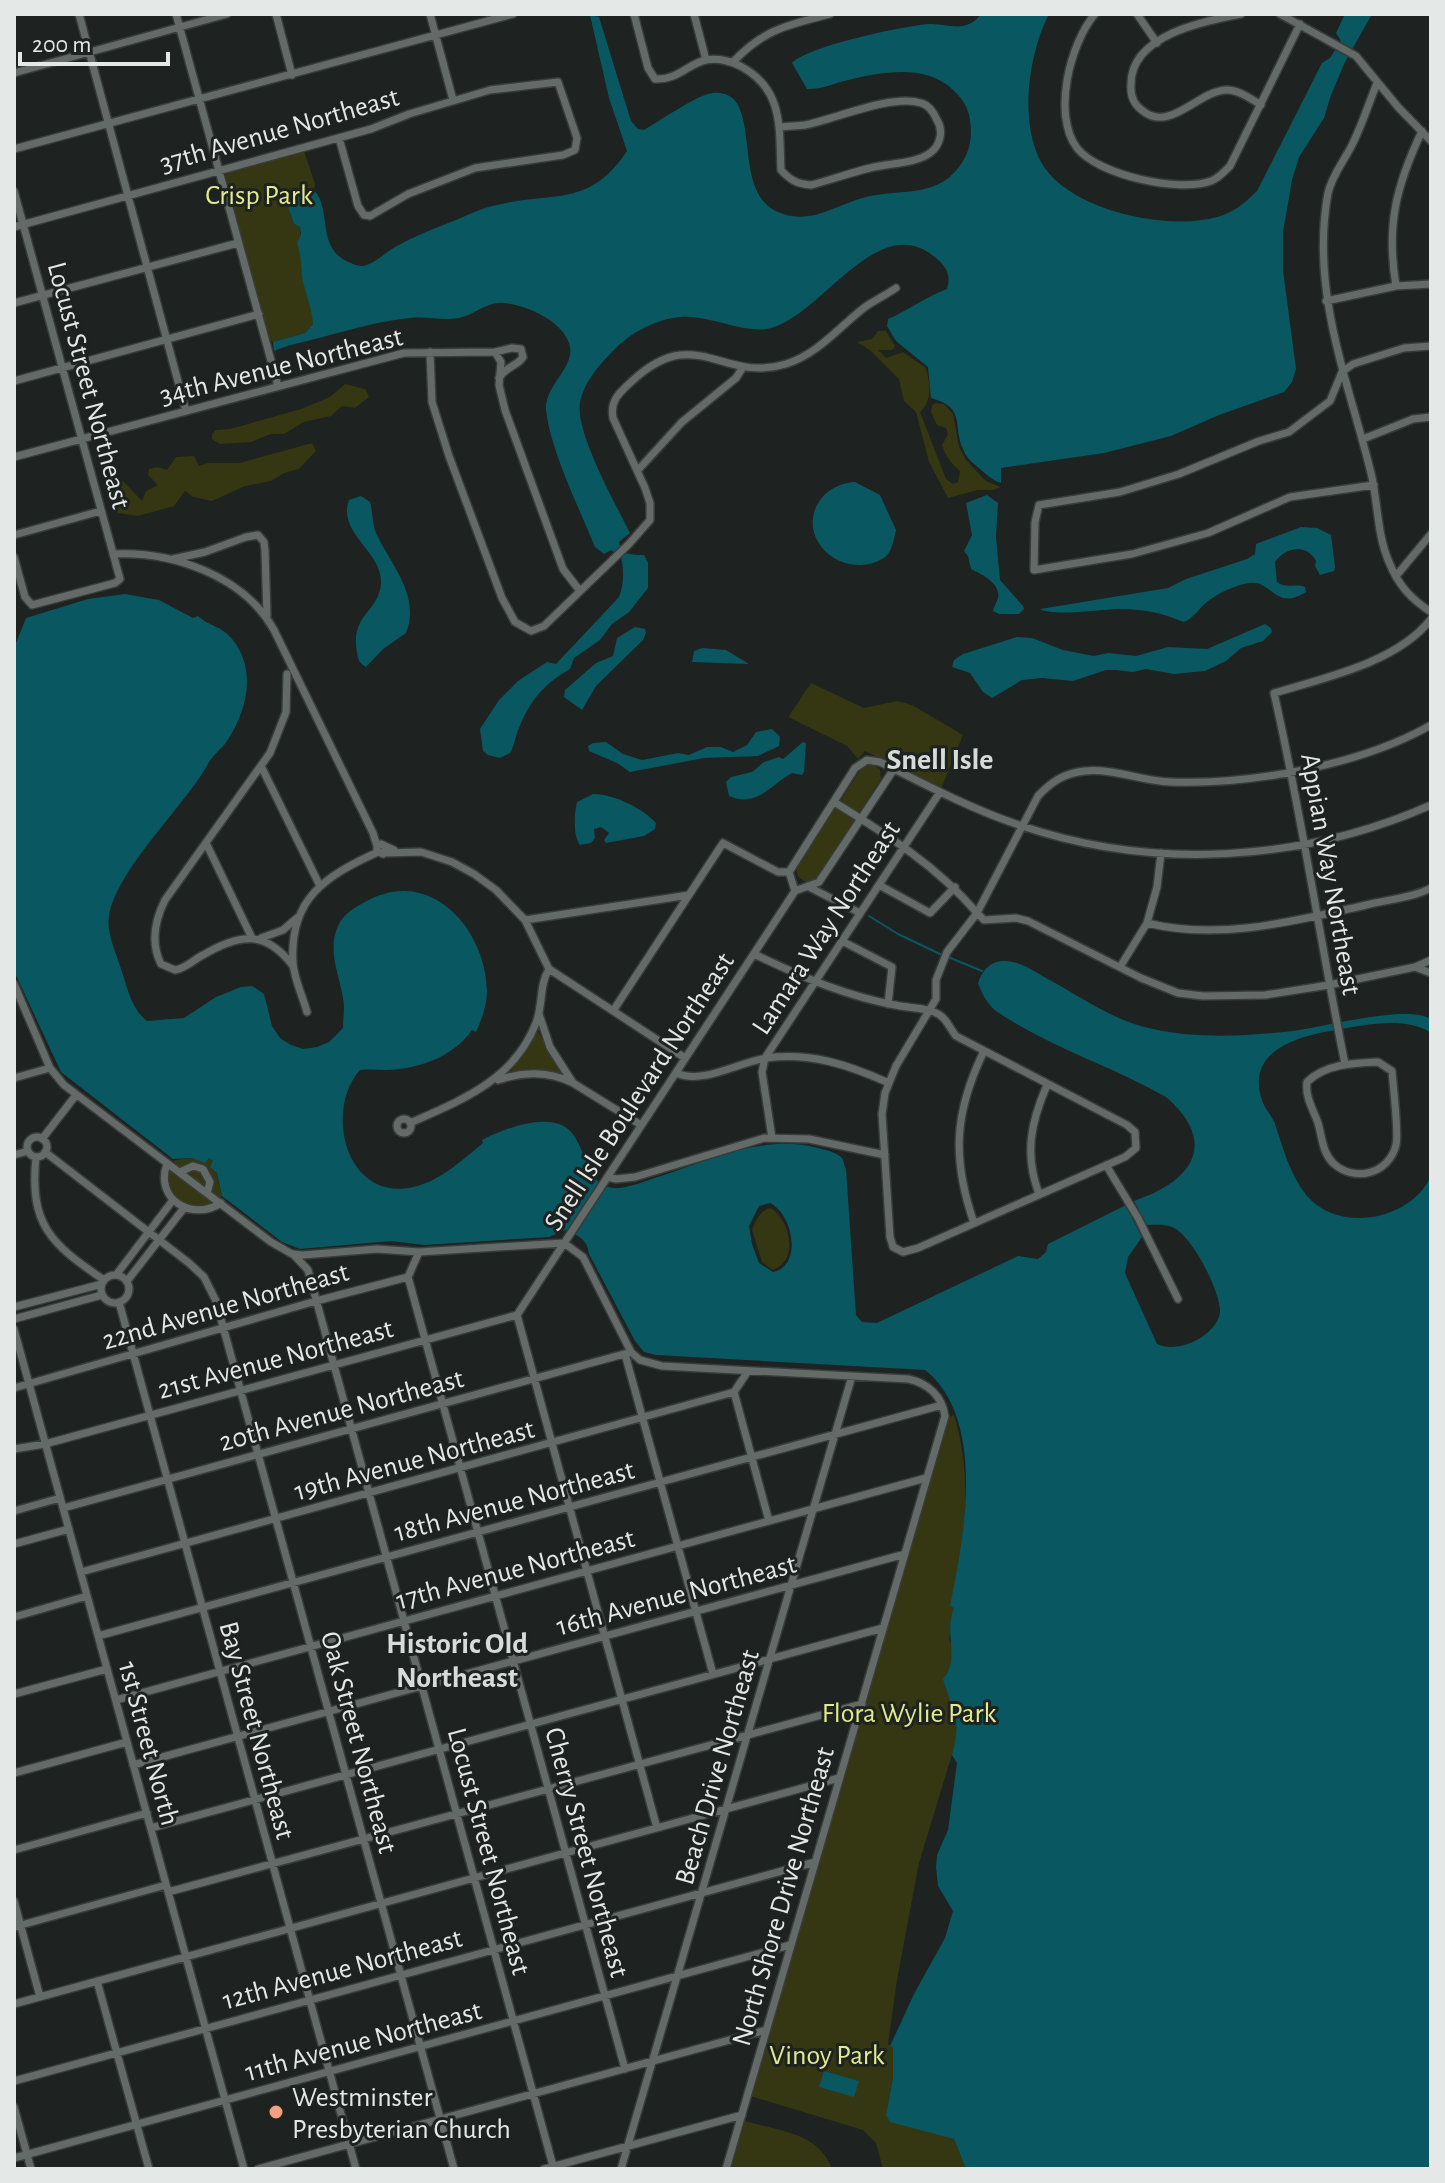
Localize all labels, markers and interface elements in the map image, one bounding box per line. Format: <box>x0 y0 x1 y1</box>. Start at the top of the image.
scale bar <box>20 16 168 66</box>
text: 200 m <box>32 33 91 57</box>
street label: 37th Avenue Northeast <box>157 83 402 178</box>
park label: Crisp Park <box>205 182 313 210</box>
street label: Locust Street Northeast <box>42 259 135 512</box>
street label: 34th Avenue Northeast <box>157 323 406 411</box>
district label: Snell Isle <box>887 745 993 775</box>
street label: Appian Way Northeast <box>1295 751 1365 997</box>
street label: Lamara Way Northeast <box>747 816 906 1040</box>
street label: Snell Isle Boulevard Northeast <box>539 948 740 1236</box>
street label: 22nd Avenue Northeast <box>99 1258 352 1356</box>
street label: 21st Avenue Northeast <box>155 1315 396 1405</box>
street label: 20th Avenue Northeast <box>216 1365 467 1457</box>
street label: 19th Avenue Northeast <box>292 1415 537 1506</box>
street label: 18th Avenue Northeast <box>392 1456 637 1547</box>
street label: 17th Avenue Northeast <box>393 1525 638 1615</box>
street label: 16th Avenue Northeast <box>554 1550 799 1641</box>
street label: Bay Street Northeast <box>214 1619 299 1843</box>
street label: Oak Street Northeast <box>315 1629 401 1856</box>
district label: Historic Old Northeast <box>386 1629 528 1693</box>
street label: Beach Drive Northeast <box>671 1647 765 1888</box>
street label: 1st Street North <box>113 1658 183 1829</box>
park label: Flora Wylie Park <box>822 1700 997 1728</box>
street label: Locust Street Northeast <box>442 1725 535 1978</box>
street label: Cherry Street Northeast <box>539 1725 633 1980</box>
street label: North Shore Drive Northeast <box>728 1744 840 2049</box>
street label: 12th Avenue Northeast <box>220 1925 465 2015</box>
street label: 11th Avenue Northeast <box>242 1997 485 2087</box>
park label: Vinoy Park <box>769 2042 885 2070</box>
place label: Westminster Presbyterian Church <box>292 2084 511 2144</box>
marker: Westminster Presbyterian Church <box>267 2103 285 2121</box>

